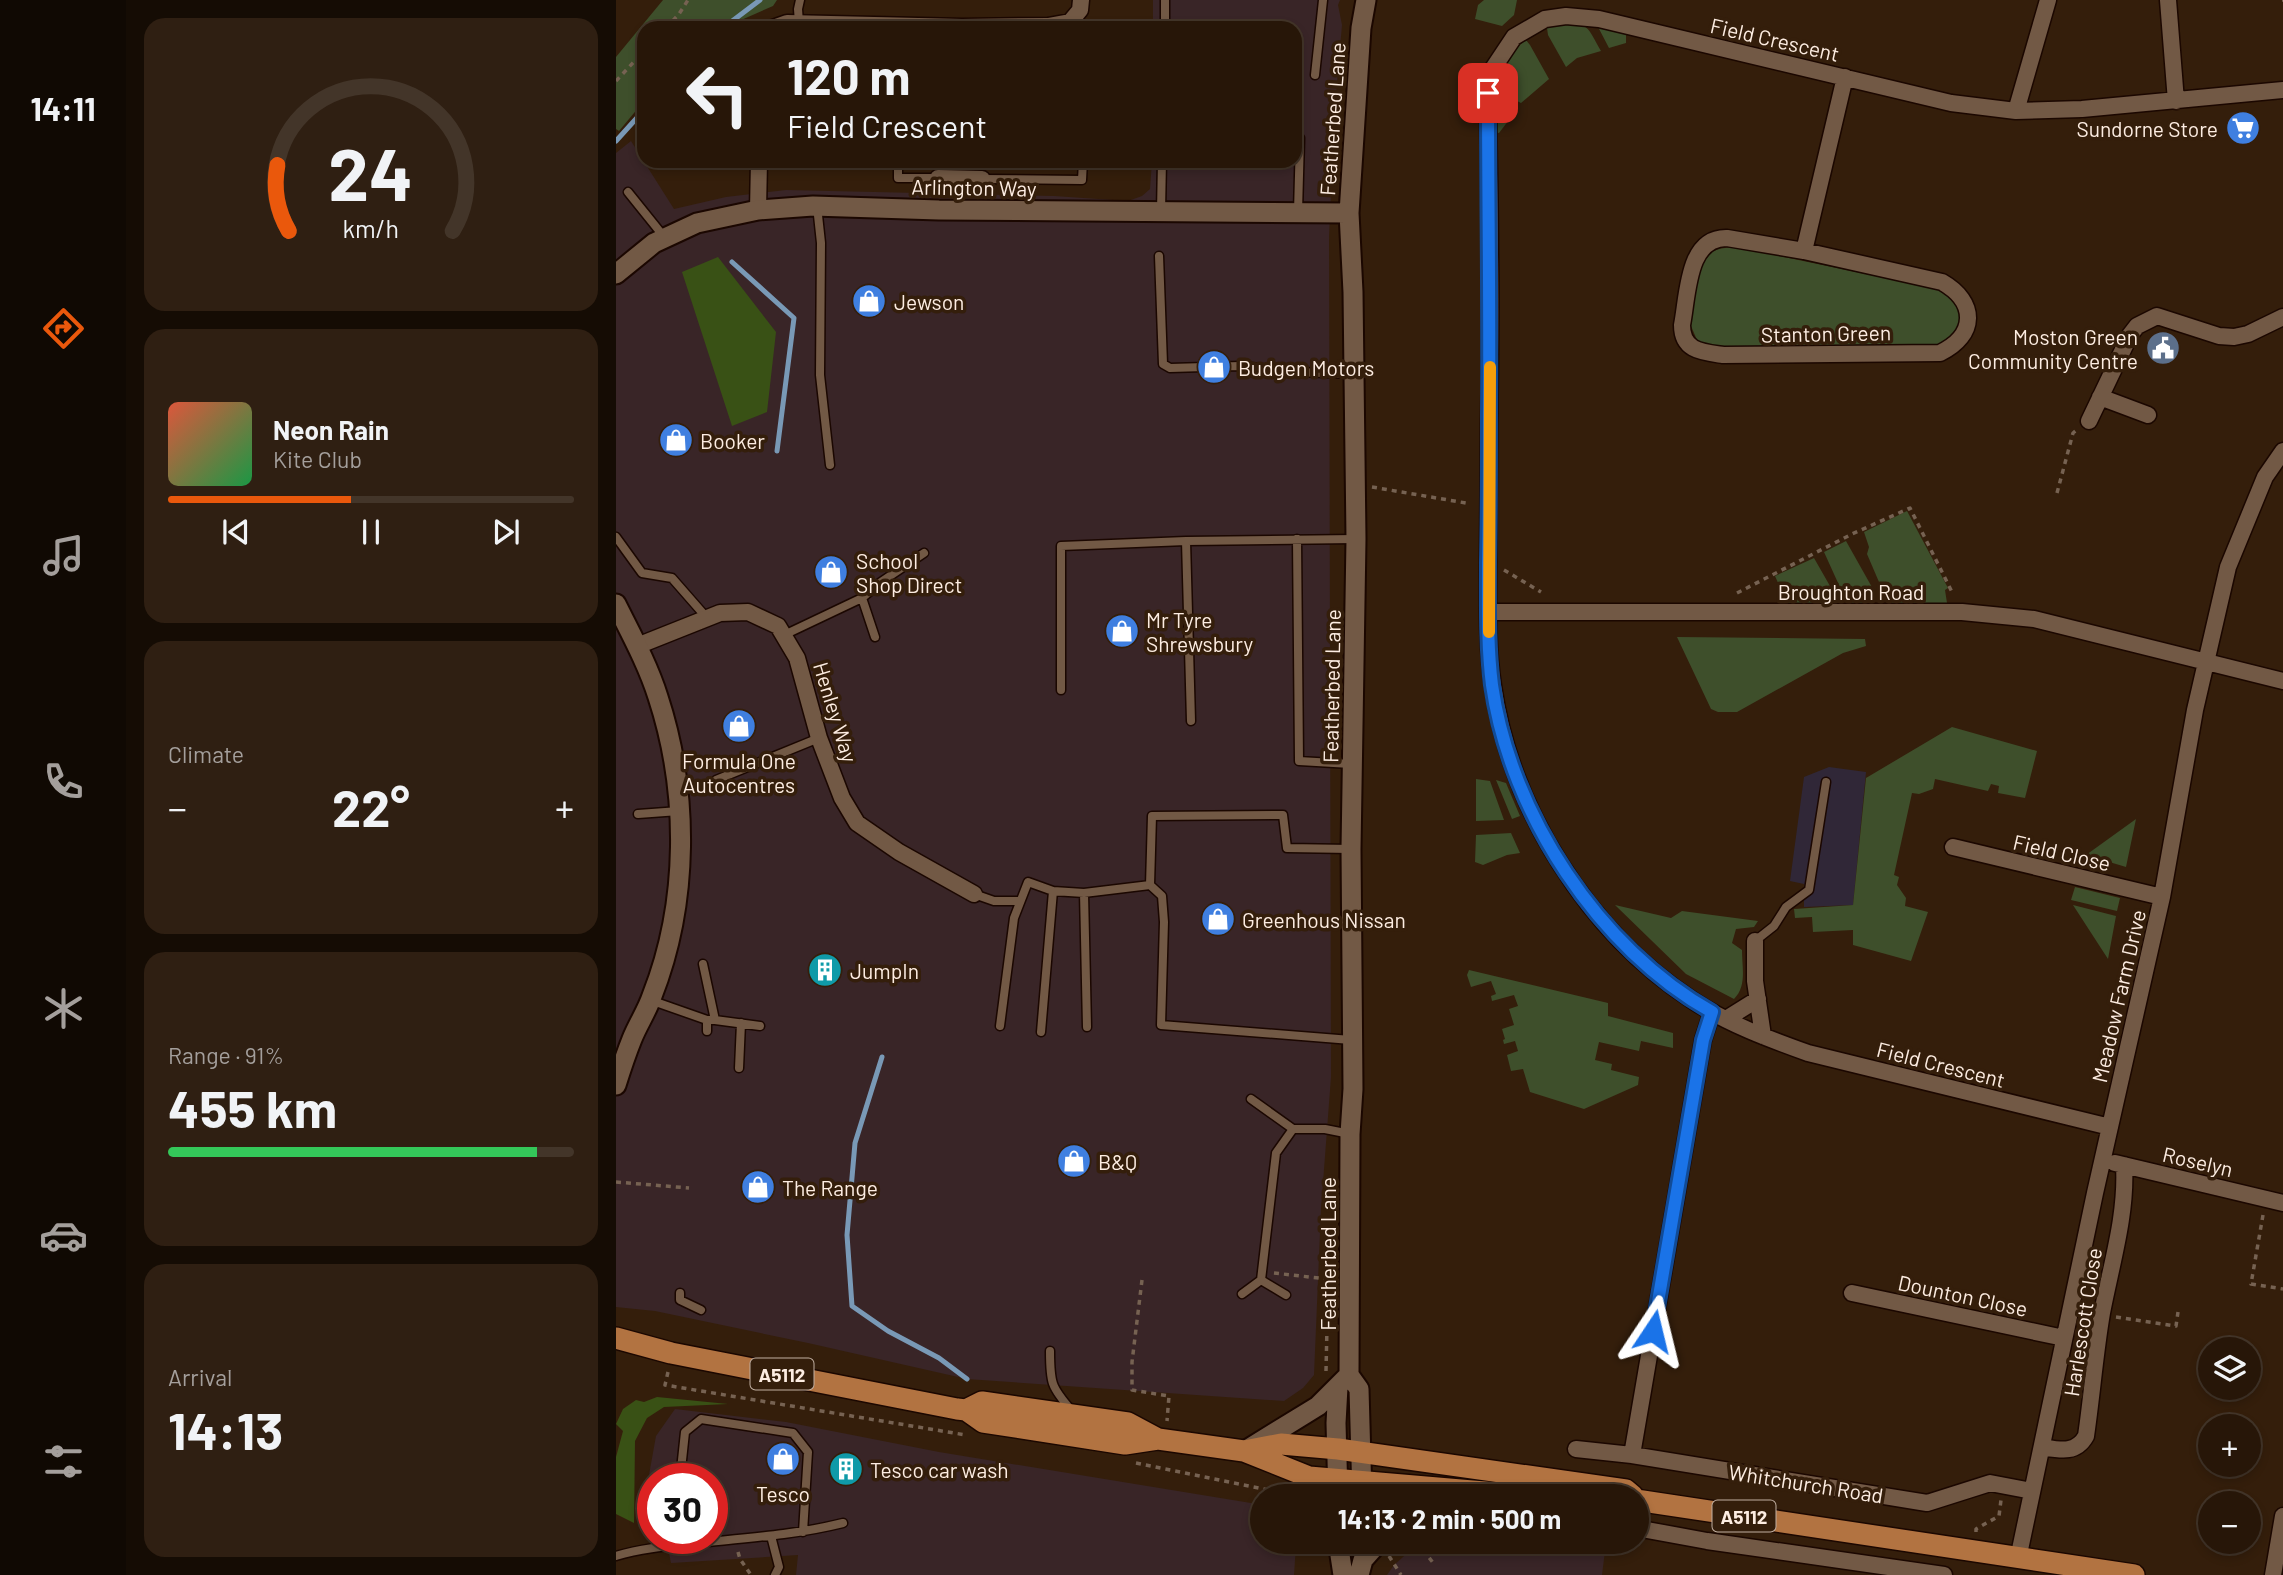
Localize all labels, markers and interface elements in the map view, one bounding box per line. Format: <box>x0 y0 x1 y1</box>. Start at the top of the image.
street label: Field Crescent <box>1708 12 1842 66</box>
street label: Featherbed Lane <box>1314 41 1350 197</box>
text: 120 m <box>787 46 910 105</box>
icon: left <box>672 49 763 140</box>
pin <box>1458 63 1518 123</box>
icon: arrive <box>1469 74 1507 112</box>
text: 14:11 <box>30 89 96 127</box>
text: Field Crescent <box>787 106 987 144</box>
supermarket icon: Sundorne Store <box>2224 109 2262 147</box>
place label: Sundorne Store <box>2076 116 2218 141</box>
text: 24 <box>329 128 413 216</box>
street label: Arlington Way <box>911 173 1037 201</box>
text: km/h <box>343 213 399 243</box>
shop icon: Jewson <box>850 282 888 320</box>
place label: Jewson <box>894 289 964 314</box>
icon: directions <box>39 304 88 353</box>
street label: Stanton Green <box>1761 319 1891 347</box>
place label: Moston Green Community Centre <box>1968 324 2138 373</box>
public building icon: Moston Green Community Centre <box>2144 329 2182 367</box>
shop icon: Budgen Motors <box>1195 348 1233 386</box>
place label: Budgen Motors <box>1238 355 1374 380</box>
text: Neon Rain <box>273 414 389 445</box>
shop icon: Booker <box>657 421 695 459</box>
place label: Booker <box>700 428 765 453</box>
text: Kite Club <box>273 445 362 473</box>
icon: previous <box>217 513 255 551</box>
icon: pause <box>352 513 390 551</box>
icon: next <box>487 513 525 551</box>
icon: music <box>39 531 88 580</box>
place label: School Shop Direct <box>856 548 962 597</box>
shop icon: School Shop Direct <box>812 553 850 591</box>
street label: Broughton Road <box>1778 579 1924 604</box>
place label: Mr Tyre Shrewsbury <box>1146 607 1254 656</box>
street label: Featherbed Lane <box>1317 609 1345 763</box>
shop icon: Mr Tyre Shrewsbury <box>1103 612 1141 650</box>
street label: Henley Way <box>809 659 863 765</box>
shop icon: Formula One Autocentres <box>720 707 758 745</box>
text: Climate <box>168 740 244 768</box>
place label: Formula One Autocentres <box>682 748 796 797</box>
icon: phone <box>39 757 88 806</box>
text: 22° <box>332 775 410 837</box>
text: − <box>168 784 187 830</box>
text: + <box>555 784 574 830</box>
street label: Field Close <box>2011 829 2113 875</box>
shop icon: Greenhous Nissan <box>1199 900 1237 938</box>
place label: Greenhous Nissan <box>1242 907 1406 932</box>
street label: Meadow Farm Drive <box>2086 907 2150 1085</box>
building icon: JumpIn <box>806 951 844 989</box>
place label: JumpIn <box>850 958 919 983</box>
icon: climate <box>39 984 88 1033</box>
street label: Field Crescent <box>1874 1036 2008 1092</box>
text: Range · 91% <box>168 1041 284 1069</box>
text: 455 km <box>168 1076 337 1138</box>
street label: Roselyn <box>2160 1141 2236 1181</box>
shop icon: B&Q <box>1055 1142 1093 1180</box>
place label: B&Q <box>1098 1149 1137 1174</box>
shop icon: The Range <box>739 1168 777 1206</box>
place label: The Range <box>782 1175 878 1200</box>
street label: Featherbed Lane <box>1315 1177 1340 1331</box>
icon: car <box>39 1211 88 1260</box>
street label: Harlescott Close <box>2058 1246 2106 1398</box>
street label: Dounton Close <box>1896 1269 2030 1321</box>
position arrow <box>1616 1294 1690 1368</box>
map controls <box>2198 1337 2261 1554</box>
button: layers <box>2198 1337 2261 1400</box>
road number: A5112 <box>750 1358 814 1390</box>
text: Arrival <box>168 1363 232 1391</box>
text: 14:13 <box>168 1398 283 1460</box>
button: + <box>2198 1414 2261 1477</box>
icon: filters <box>39 1437 88 1486</box>
shop icon: Tesco <box>764 1440 802 1478</box>
building icon: Tesco car wash <box>827 1450 865 1488</box>
place label: Tesco car wash <box>870 1457 1009 1482</box>
street label: Whitchurch Road <box>1727 1458 1885 1508</box>
speed limit sign: 30 <box>637 1463 728 1554</box>
place label: Tesco <box>756 1481 810 1506</box>
button: − <box>2198 1491 2261 1554</box>
road number: A5112 <box>1712 1500 1776 1532</box>
text: 14:13 · 2 min · 500 m <box>1338 1503 1561 1534</box>

